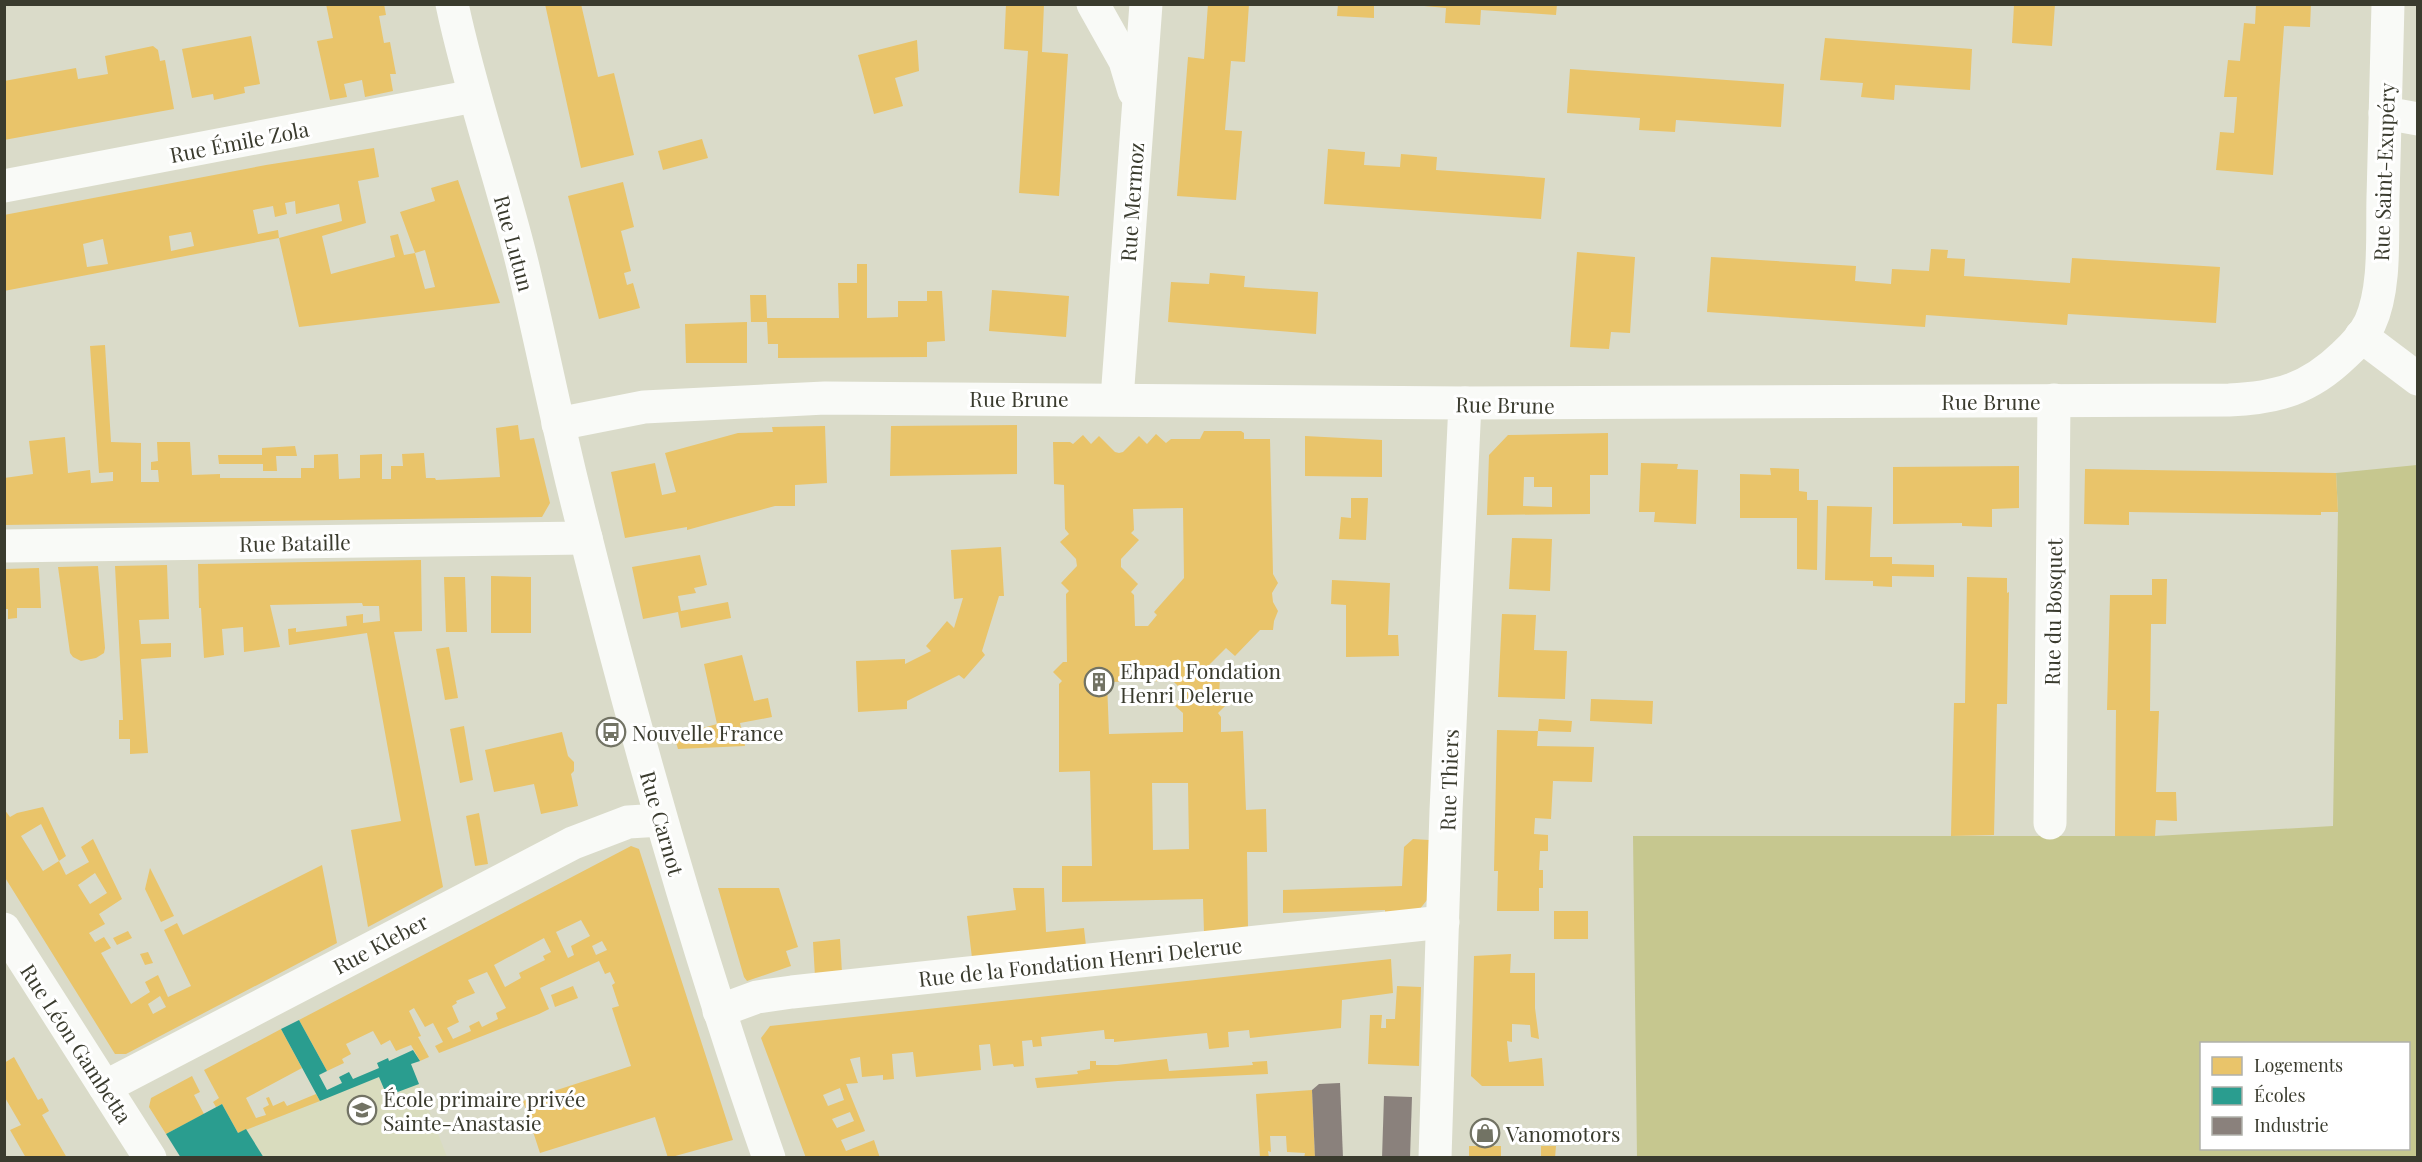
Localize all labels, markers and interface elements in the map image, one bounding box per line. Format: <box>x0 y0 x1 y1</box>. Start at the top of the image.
street label: Rue Saint-Exupéry <box>2366 82 2400 262</box>
street label: Rue Émile Zola <box>167 114 311 168</box>
street label: Rue Mermoz <box>1113 141 1149 263</box>
street label: Rue Lutun <box>489 192 541 295</box>
street label: Rue Brune <box>969 384 1069 412</box>
street label: Rue Brune <box>1941 387 2041 415</box>
street label: Rue Brune <box>1455 389 1555 419</box>
street label: Rue Bataille <box>239 527 351 557</box>
street label: Rue du Bosquet <box>2037 538 2067 686</box>
place label: Ehpad Fondation Henri Delerue <box>1120 656 1281 708</box>
building icon: Ehpad Fondation Henri Delerue <box>1083 666 1115 698</box>
bus stop icon: Nouvelle France <box>595 716 627 748</box>
place label: Nouvelle France <box>632 718 784 746</box>
street label: Rue Thiers <box>1432 729 1464 831</box>
street label: Rue Carnot <box>635 768 691 879</box>
street label: Rue Kleber <box>328 906 433 980</box>
street label: Rue de la Fondation Henri Delerue <box>917 930 1243 992</box>
street label: Rue Léon Gambetta <box>15 958 139 1128</box>
legend <box>2200 1042 2410 1150</box>
text: Logements <box>2254 1053 2343 1077</box>
text: Écoles <box>2254 1083 2306 1107</box>
place label: École primaire privée Sainte-Anastasie <box>383 1084 586 1136</box>
school or university icon: École primaire privée Sainte-Anastasie <box>346 1094 378 1126</box>
text: Industrie <box>2254 1113 2329 1137</box>
shop icon: Vanomotors <box>1469 1117 1501 1149</box>
place label: Vanomotors <box>1505 1119 1620 1147</box>

